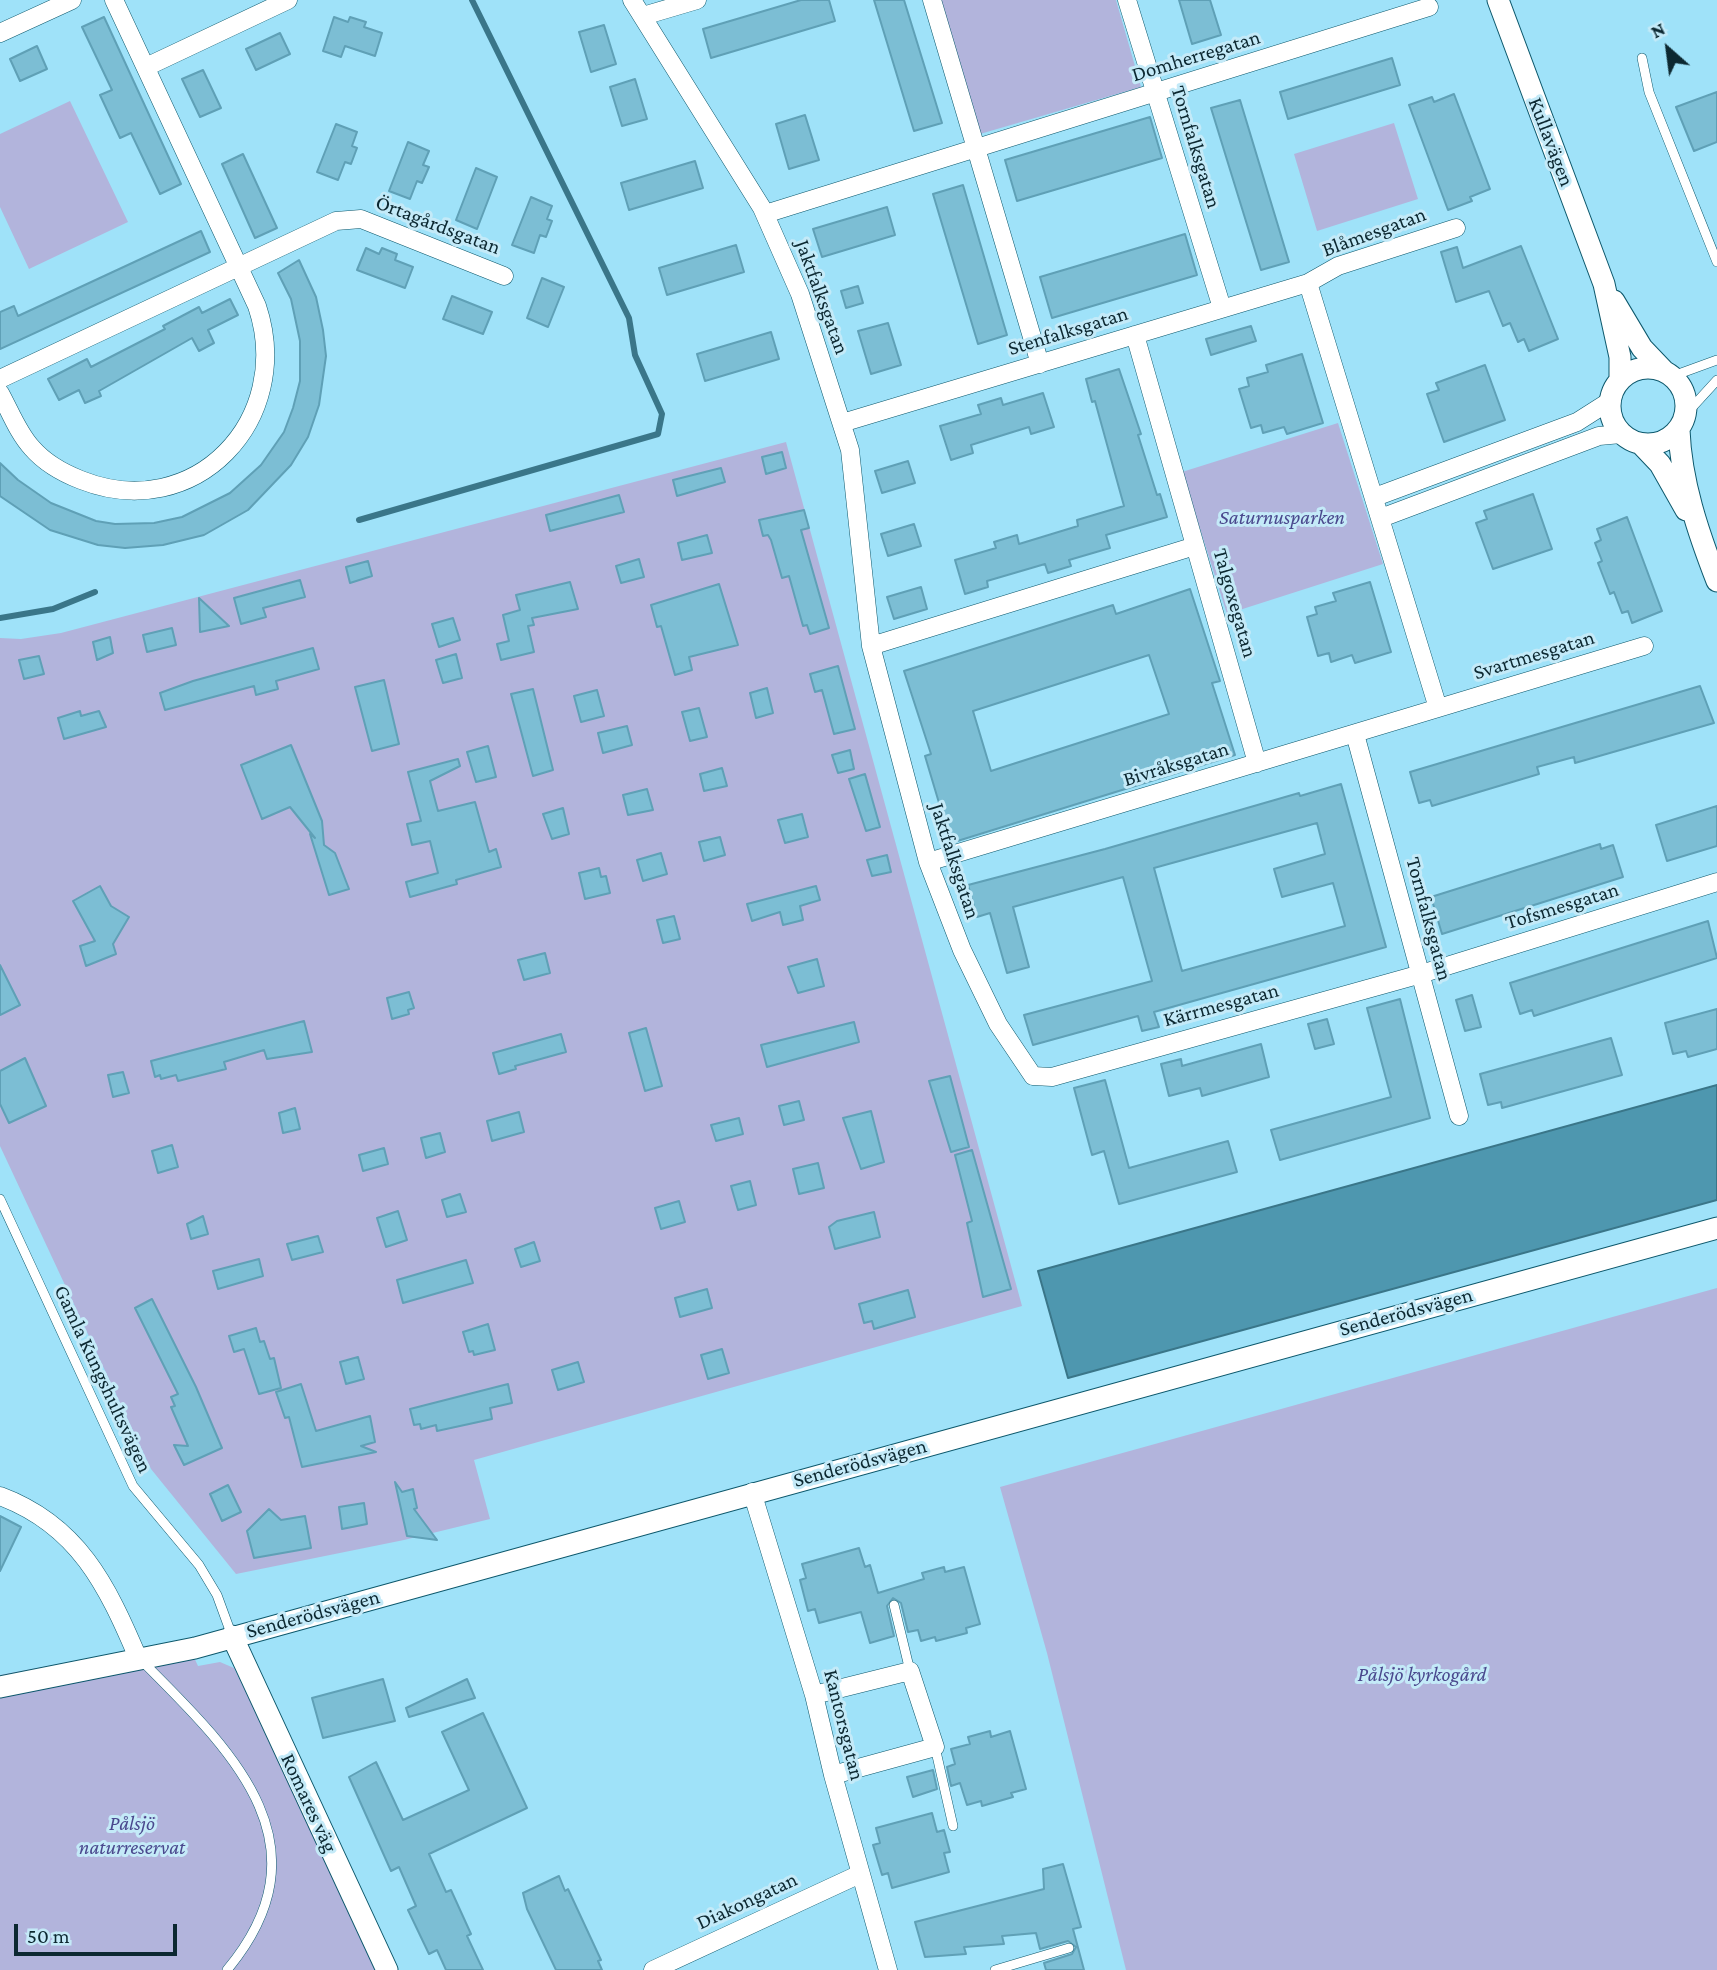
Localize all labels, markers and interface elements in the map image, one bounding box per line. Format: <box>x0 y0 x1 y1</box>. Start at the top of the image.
north arrow <box>1633 14 1703 84</box>
text: N <box>1647 18 1669 42</box>
street label: Domherregatan <box>1129 24 1263 88</box>
street label: Tornfalksgatan <box>1165 83 1227 211</box>
street label: Kullavägen <box>1523 94 1579 190</box>
street label: Örtagårdsgatan <box>372 190 504 260</box>
street label: Blåmesgatan <box>1319 202 1429 262</box>
street label: Jaktfalksgatan <box>790 236 854 358</box>
street label: Stenfalksgatan <box>1005 301 1131 361</box>
park label: Saturnusparken <box>1219 505 1345 531</box>
street label: Talgoxegatan <box>1207 545 1263 661</box>
street label: Svartmesgatan <box>1470 625 1598 685</box>
street label: Bivråksgatan <box>1120 736 1232 792</box>
street label: Jaktfalksgatan <box>924 800 986 922</box>
street label: Tornfalksgatan <box>1400 854 1458 984</box>
street label: Tofsmesgatan <box>1502 877 1622 935</box>
street label: Kärrmesgatan <box>1161 977 1281 1033</box>
street label: Gamla Kungshultsvägen <box>48 1281 158 1477</box>
street label: Senderödsvägen <box>1337 1282 1475 1342</box>
street label: Senderödsvägen <box>791 1433 929 1493</box>
street label: Senderödsvägen <box>244 1584 382 1644</box>
park label: Pålsjö kyrkogård <box>1358 1662 1486 1688</box>
street label: Kantorsgatan <box>818 1667 870 1783</box>
street label: Romares väg <box>275 1750 343 1856</box>
park label: Pålsjö naturreservat <box>79 1811 185 1861</box>
street label: Diakongatan <box>693 1867 801 1935</box>
scale bar <box>18 1910 180 1954</box>
text: 50 m <box>27 1924 70 1948</box>

